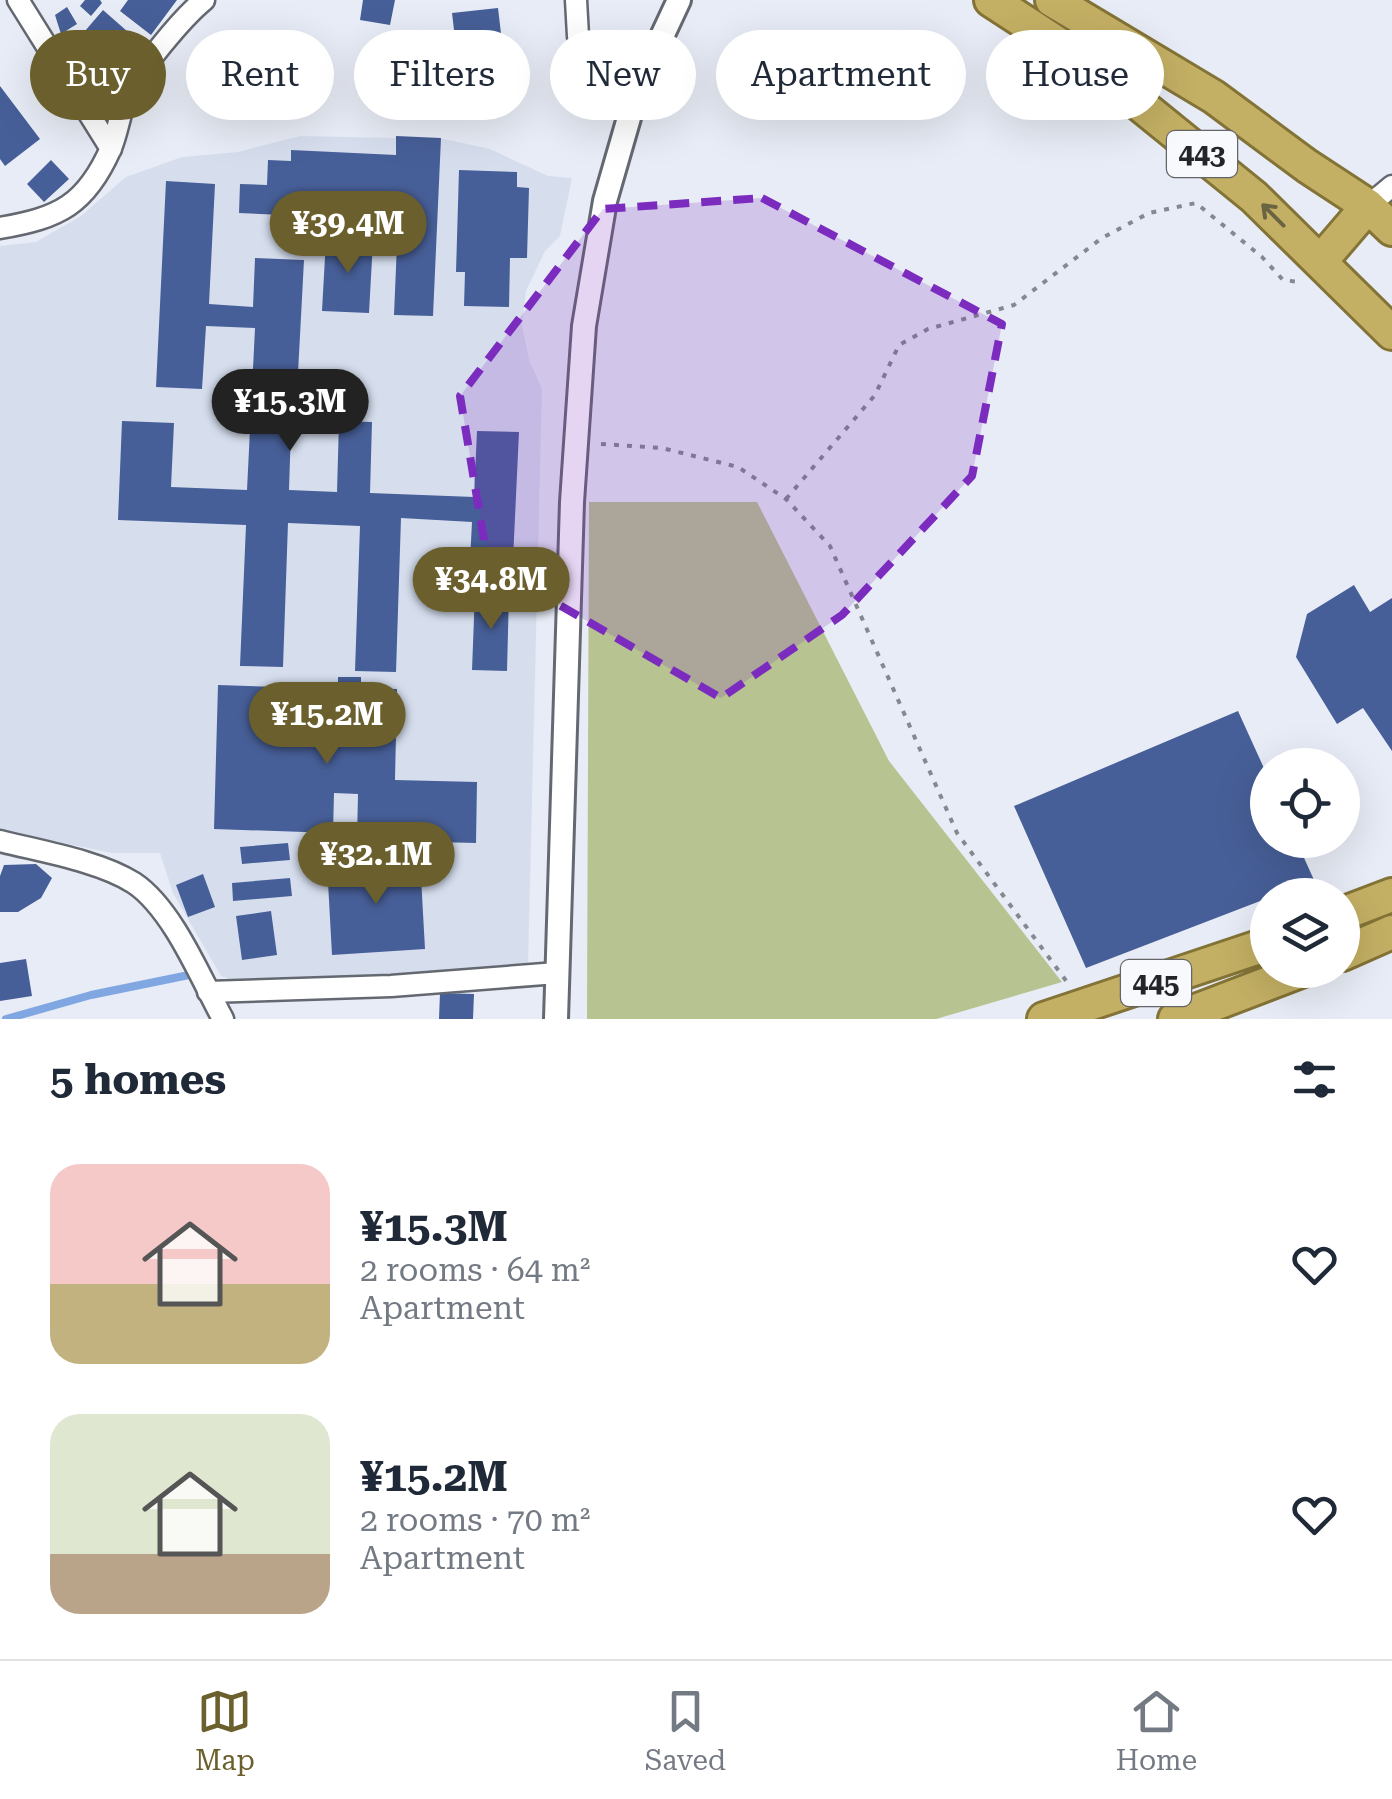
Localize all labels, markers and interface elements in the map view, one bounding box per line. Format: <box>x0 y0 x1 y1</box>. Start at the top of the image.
chip: Buy <box>30 30 166 120</box>
chip: Rent <box>186 30 334 120</box>
chip: Filters <box>354 30 530 120</box>
chip: New <box>550 30 696 120</box>
chip: Apartment <box>716 30 966 120</box>
chip: House <box>986 30 1164 120</box>
road number: 443 <box>1167 131 1237 177</box>
pin: ¥39.4M <box>267 191 429 276</box>
text: ¥39.4M <box>292 204 404 242</box>
one-way arrow <box>1261 204 1285 228</box>
pin: ¥15.3M <box>209 369 371 454</box>
text: ¥15.3M <box>234 382 346 420</box>
pin: ¥34.8M <box>410 547 572 632</box>
text: ¥34.8M <box>435 560 547 598</box>
pin: ¥15.2M <box>246 682 408 767</box>
text: ¥15.2M <box>271 695 383 733</box>
map controls <box>1250 748 1360 988</box>
button: locate <box>1250 748 1360 858</box>
pin: ¥32.1M <box>295 822 457 907</box>
text: ¥32.1M <box>320 835 432 873</box>
button: layers <box>1250 878 1360 988</box>
road number: 445 <box>1121 960 1191 1006</box>
icon: filters <box>1287 1052 1342 1107</box>
text: 5 homes <box>50 1055 226 1104</box>
text: ¥15.3M <box>360 1202 508 1251</box>
icon: home <box>130 1204 250 1324</box>
icon: heart <box>1287 1237 1342 1292</box>
text: 2 rooms · 64 m² <box>360 1251 590 1289</box>
text: Apartment <box>360 1289 525 1327</box>
text: ¥15.2M <box>360 1452 508 1501</box>
icon: home <box>130 1454 250 1574</box>
icon: heart <box>1287 1487 1342 1542</box>
text: 2 rooms · 70 m² <box>360 1501 590 1539</box>
text: Apartment <box>360 1539 525 1577</box>
tab: Map <box>195 1684 255 1777</box>
tab: Saved <box>645 1684 726 1777</box>
tab: Home <box>1116 1684 1197 1777</box>

